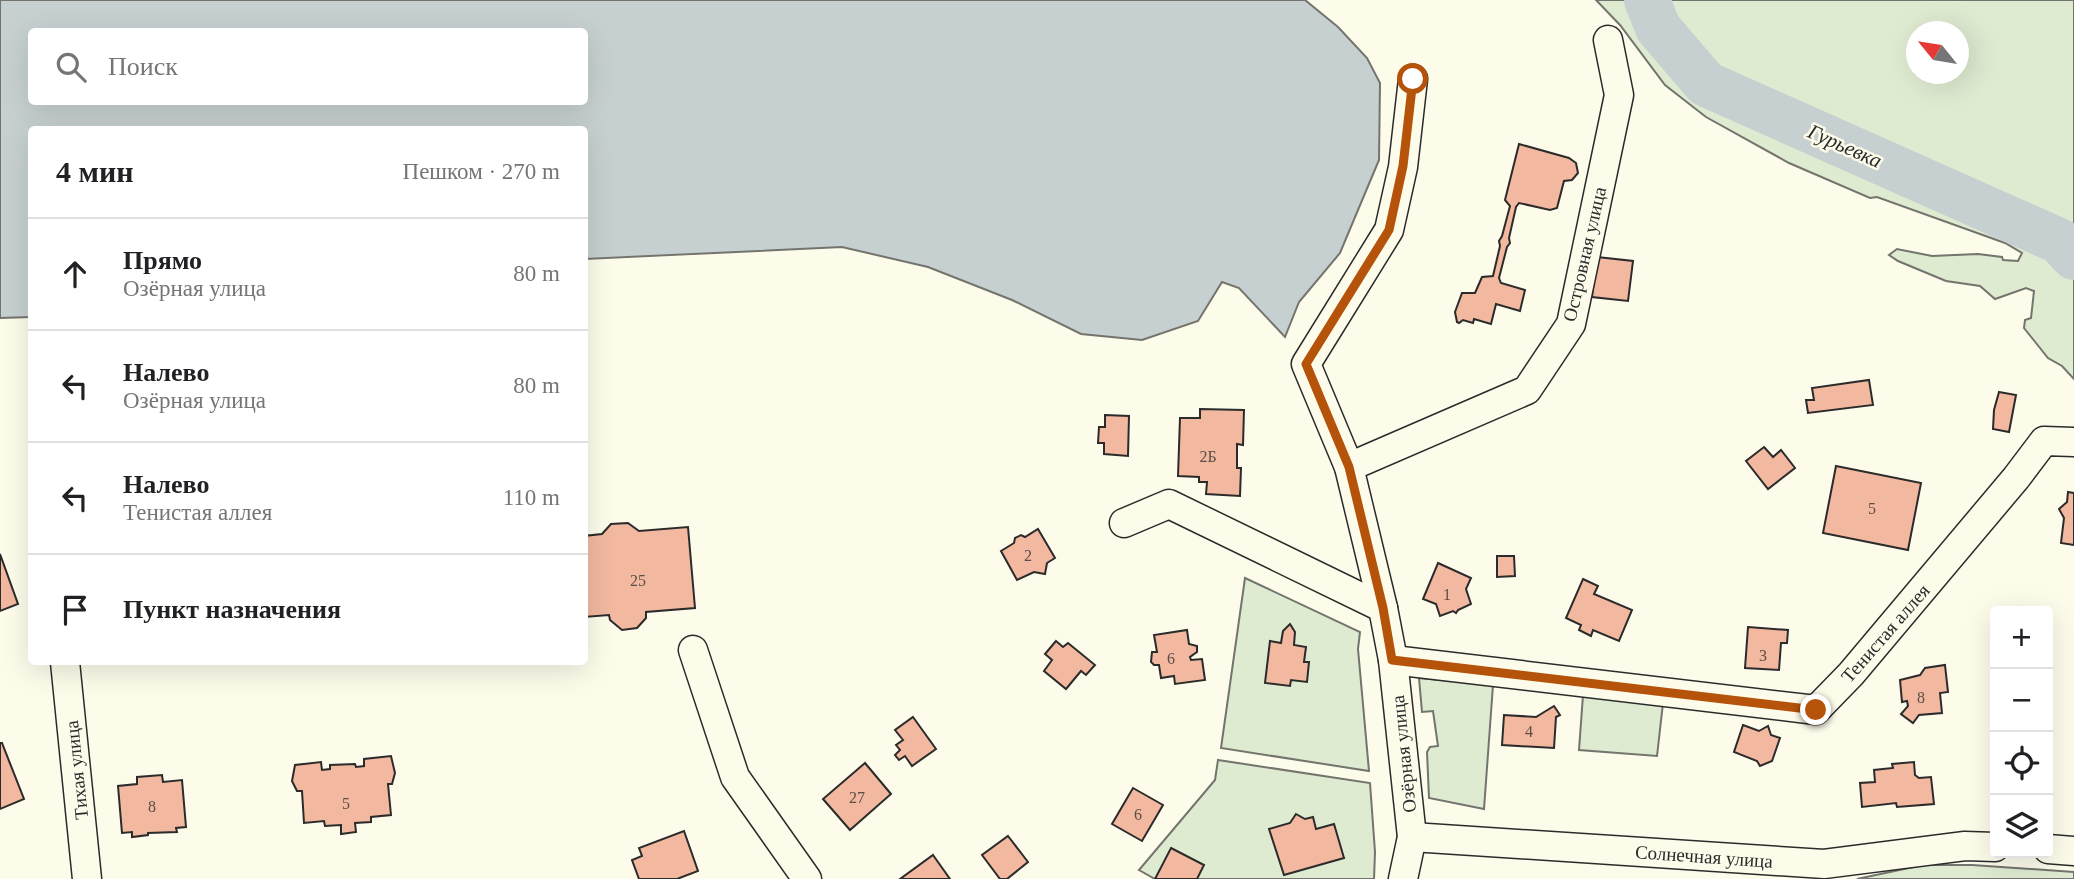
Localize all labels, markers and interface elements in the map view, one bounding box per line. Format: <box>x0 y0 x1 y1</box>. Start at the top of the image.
north arrow <box>1906 21 1969 84</box>
search box <box>28 28 588 105</box>
icon: search <box>52 48 90 86</box>
text: Поиск <box>108 52 178 81</box>
route start <box>1397 63 1428 94</box>
water label: Гурьевка <box>1803 119 1886 173</box>
text: 4 мин <box>56 155 134 188</box>
text: Пешком · 270 m <box>403 159 560 184</box>
street label: Островная улица <box>1559 184 1610 324</box>
text: Прямо <box>123 246 202 275</box>
icon: ahead <box>56 255 94 293</box>
text: 80 m <box>513 261 560 286</box>
text: Озёрная улица <box>123 276 266 301</box>
text: Налево <box>123 358 209 387</box>
icon: left <box>56 367 94 405</box>
text: 80 m <box>513 373 560 398</box>
text: Озёрная улица <box>123 388 266 413</box>
house number: 2Б <box>1199 448 1217 465</box>
text: Налево <box>123 470 209 499</box>
icon: left <box>56 479 94 517</box>
text: 110 m <box>503 485 560 510</box>
text: Тенистая аллея <box>123 500 272 525</box>
house number: 5 <box>1868 500 1876 517</box>
house number: 2 <box>1024 547 1032 564</box>
house number: 25 <box>630 572 646 589</box>
street label: Тенистая аллея <box>1837 580 1934 687</box>
house number: 1 <box>1443 586 1451 603</box>
icon: arrive <box>56 591 94 629</box>
text: Пункт назначения <box>123 595 341 624</box>
map controls <box>1990 606 2053 858</box>
button: + <box>1990 606 2053 669</box>
house number: 3 <box>1759 647 1767 664</box>
house number: 6 <box>1167 650 1175 667</box>
button: − <box>1990 669 2053 732</box>
house number: 8 <box>1917 689 1925 706</box>
street label: Озёрная улица <box>1387 694 1420 814</box>
route end <box>1800 694 1831 725</box>
street label: Тихая улица <box>61 719 92 820</box>
house number: 4 <box>1525 723 1533 740</box>
button: locate <box>1990 732 2053 795</box>
house number: 27 <box>849 789 865 806</box>
house number: 5 <box>342 795 350 812</box>
button: layers <box>1990 795 2053 858</box>
house number: 8 <box>148 798 156 815</box>
house number: 6 <box>1134 806 1142 823</box>
street label: Солнечная улица <box>1634 841 1774 872</box>

